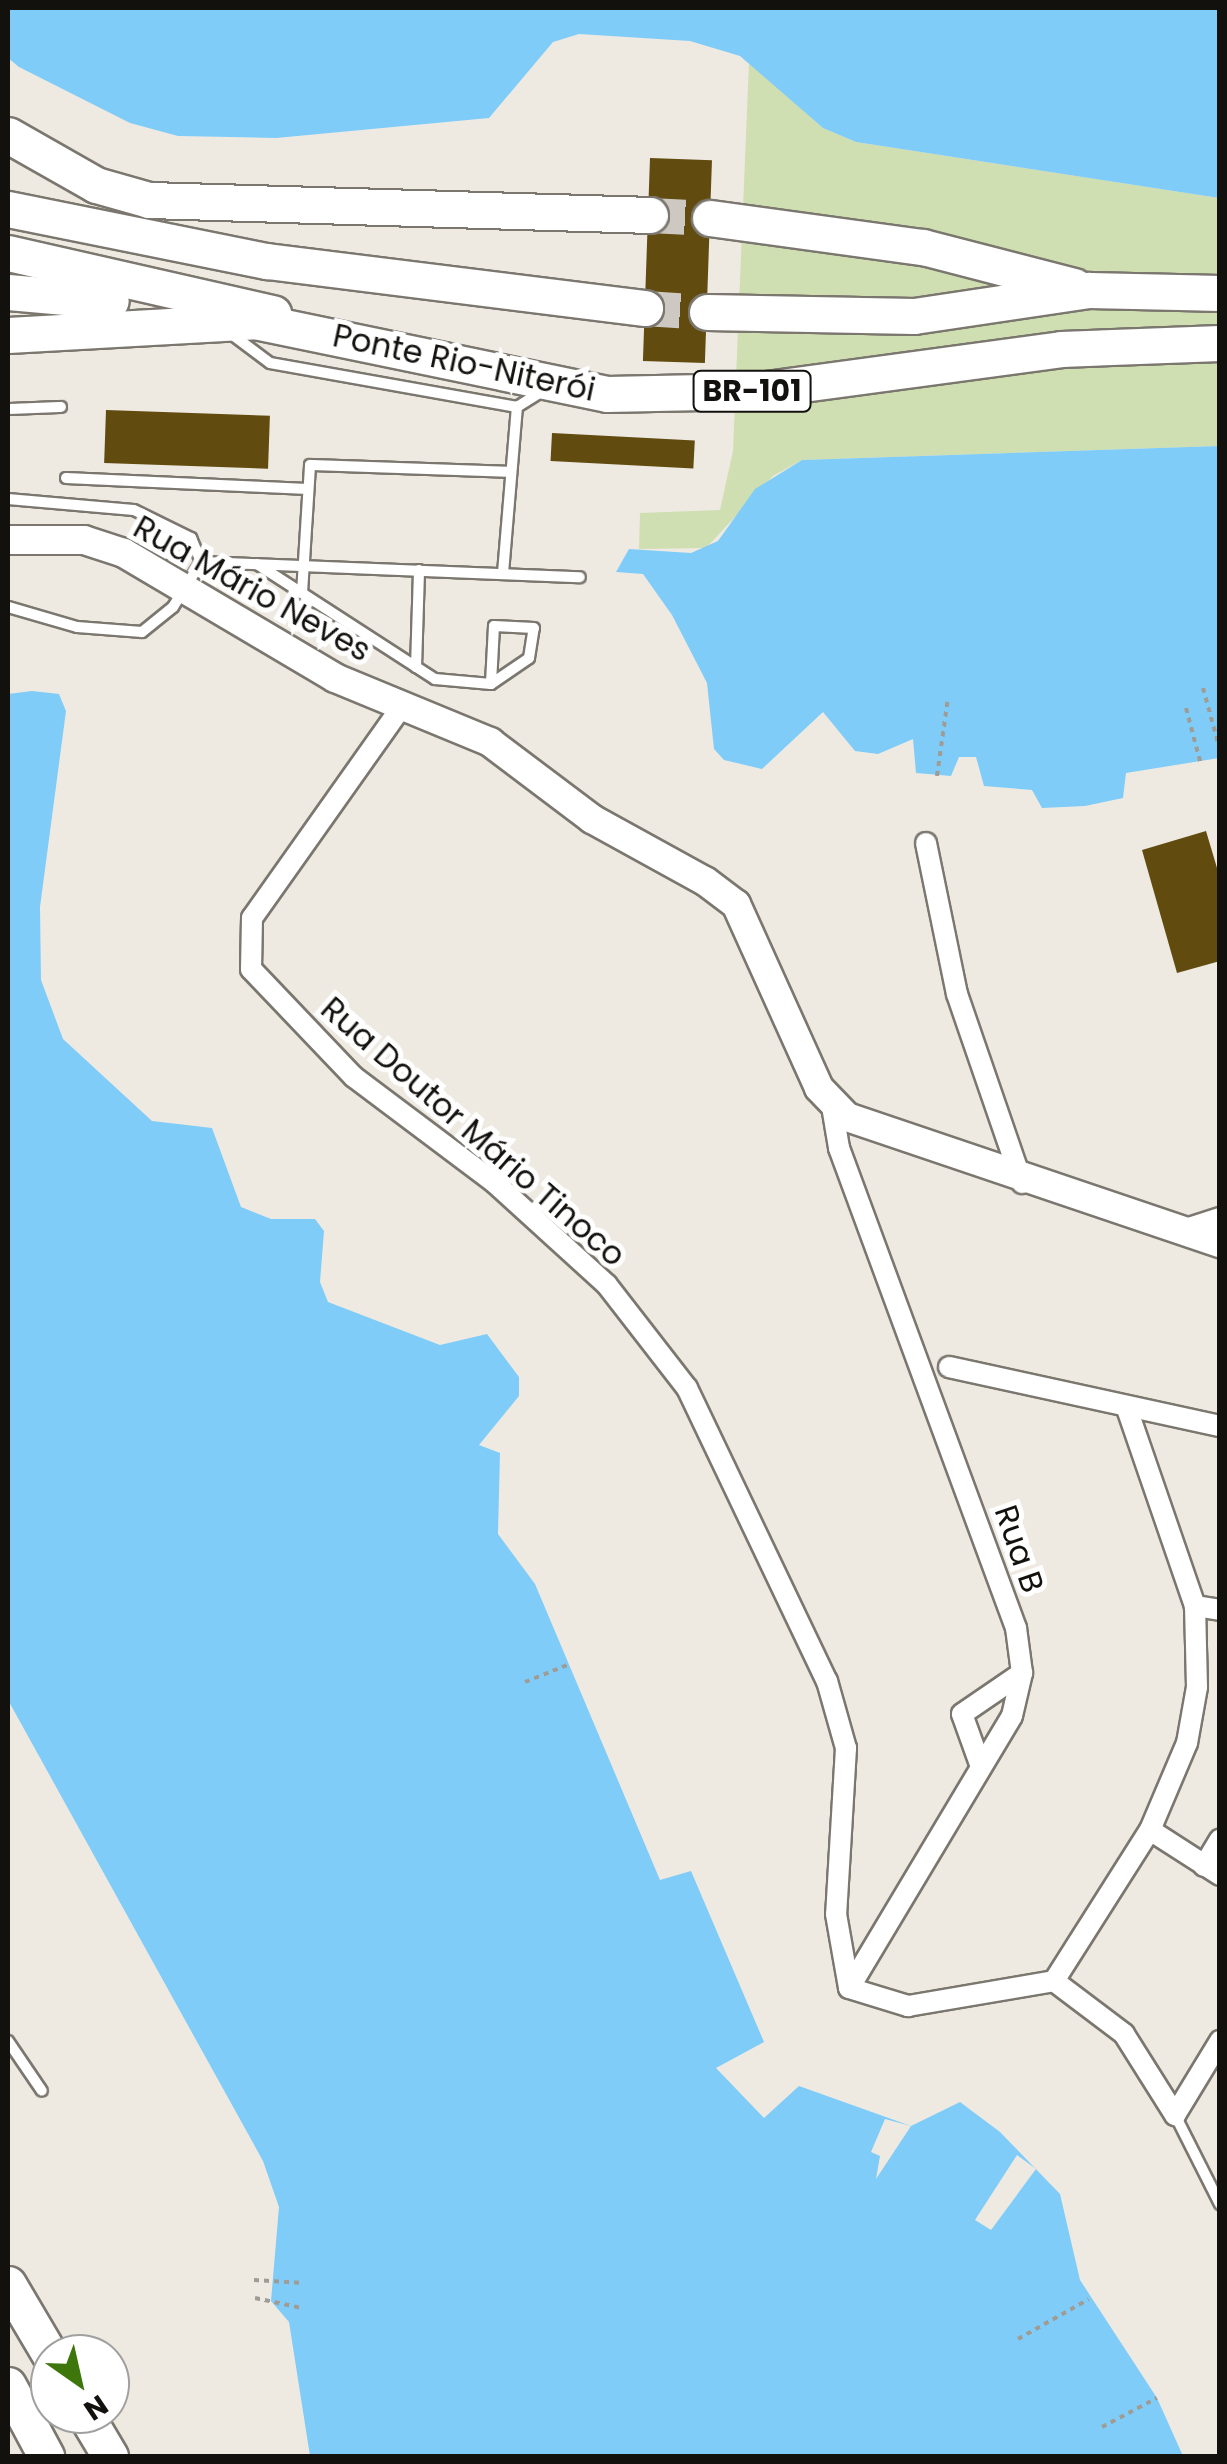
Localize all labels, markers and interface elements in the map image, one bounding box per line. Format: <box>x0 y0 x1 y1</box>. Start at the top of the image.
street label: Ponte Rio-Niterói <box>329 316 599 410</box>
road number: BR-101 <box>692 366 812 416</box>
street label: Rua Mário Neves <box>127 508 377 670</box>
street label: Rua Doutor Mário Tinoco <box>313 989 633 1275</box>
street label: Rua B <box>986 1500 1052 1598</box>
north arrow <box>30 2334 130 2434</box>
text: N <box>76 2386 116 2430</box>

